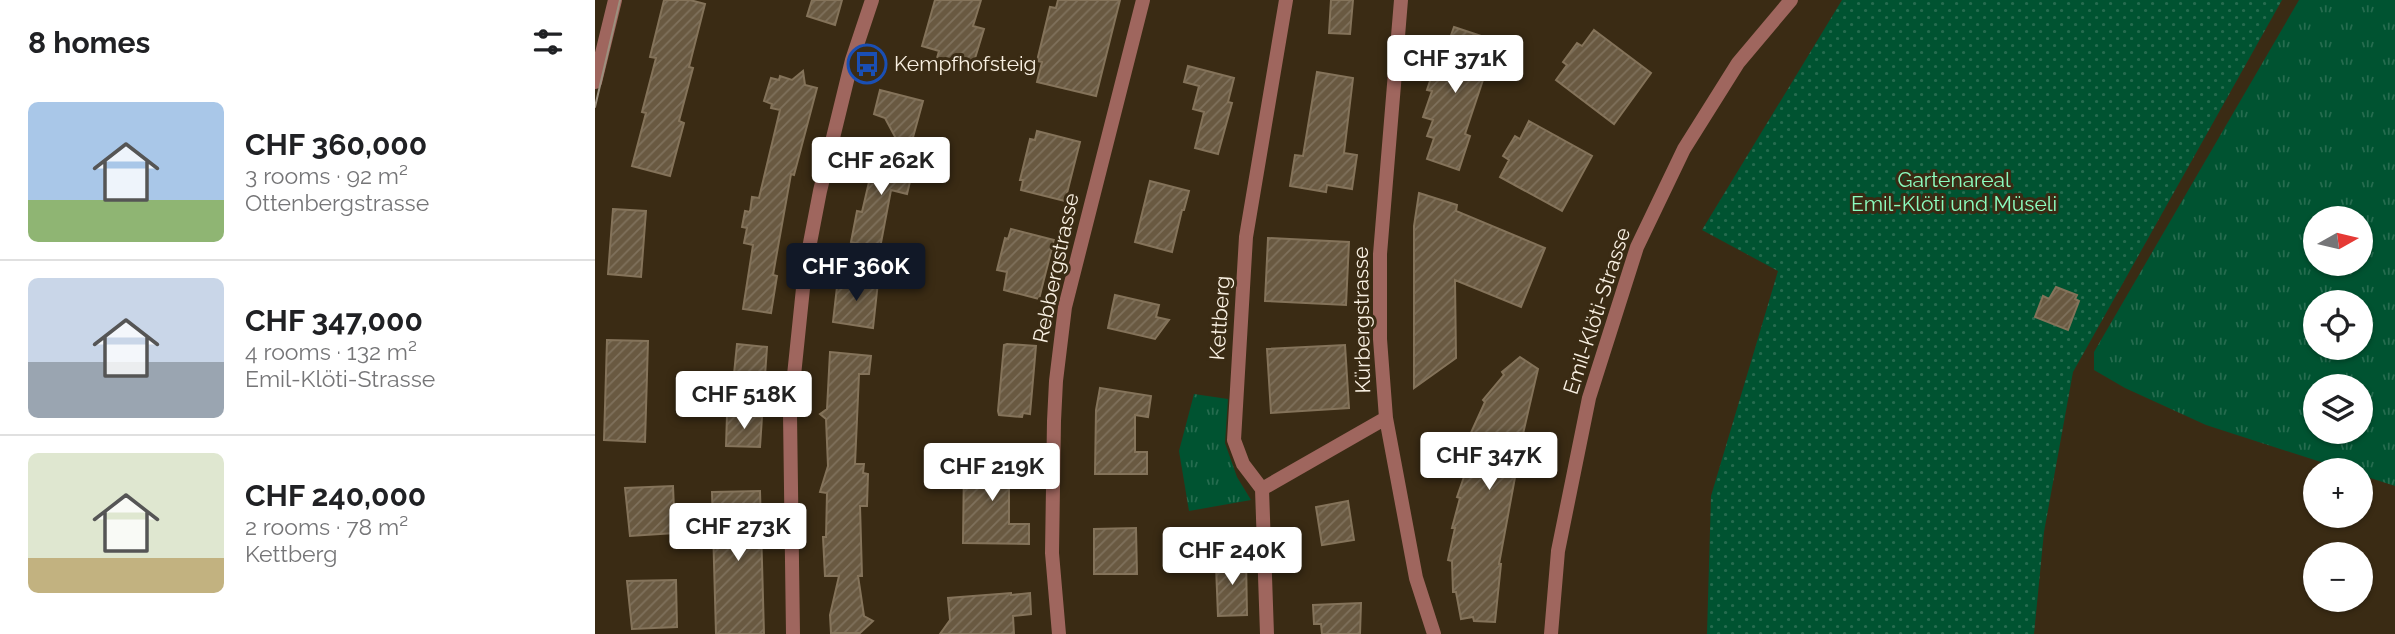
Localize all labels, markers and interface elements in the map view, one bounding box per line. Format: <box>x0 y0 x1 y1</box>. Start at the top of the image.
icon: filters <box>529 23 567 61</box>
text: 8 homes <box>28 25 150 60</box>
pin: CHF 371K <box>1383 36 1527 95</box>
bus stop icon: Kempfhofsteig <box>846 43 888 85</box>
text: CHF 371K <box>1403 44 1507 71</box>
place label: Kempfhofsteig <box>894 51 1037 76</box>
text: CHF 360,000 <box>245 127 427 162</box>
icon: home <box>84 130 168 214</box>
pin: CHF 262K <box>809 138 953 197</box>
text: CHF 262K <box>828 146 934 173</box>
text: 3 rooms · 92 m² <box>245 162 408 189</box>
park label: Gartenareal Emil-Klöti und Müseli <box>1851 167 2057 216</box>
text: Ottenbergstrasse <box>245 189 429 216</box>
street label: Rebbergstrasse <box>1027 191 1084 345</box>
north arrow <box>2303 206 2373 276</box>
map controls <box>2303 206 2373 612</box>
street label: Emil-Klöti-Strasse <box>1558 224 1635 397</box>
pin: CHF 360K <box>784 244 928 303</box>
street label: Kürbergstrasse <box>1348 246 1375 394</box>
text: CHF 360K <box>802 252 910 279</box>
street label: Kettberg <box>1204 275 1235 361</box>
button: locate <box>2303 290 2373 360</box>
text: CHF 347,000 <box>245 303 423 338</box>
icon: home <box>84 306 168 390</box>
text: 4 rooms · 132 m² <box>245 338 417 365</box>
text: Emil-Klöti-Strasse <box>245 365 435 392</box>
pin: CHF 518K <box>672 372 816 431</box>
button: layers <box>2303 374 2373 444</box>
text: CHF 518K <box>692 380 796 407</box>
pin: CHF 347K <box>1417 433 1561 492</box>
text: CHF 347K <box>1436 441 1542 468</box>
pin: CHF 219K <box>920 444 1064 503</box>
text: CHF 219K <box>940 452 1044 479</box>
button: + <box>2303 458 2373 528</box>
text: CHF 240,000 <box>245 478 426 513</box>
icon: home <box>84 481 168 565</box>
pin: CHF 273K <box>666 504 810 563</box>
text: CHF 273K <box>685 512 791 539</box>
text: 2 rooms · 78 m² <box>245 513 408 540</box>
pin: CHF 240K <box>1160 528 1304 587</box>
text: CHF 240K <box>1179 536 1285 563</box>
text: Kettberg <box>245 540 338 567</box>
button: − <box>2303 542 2373 612</box>

